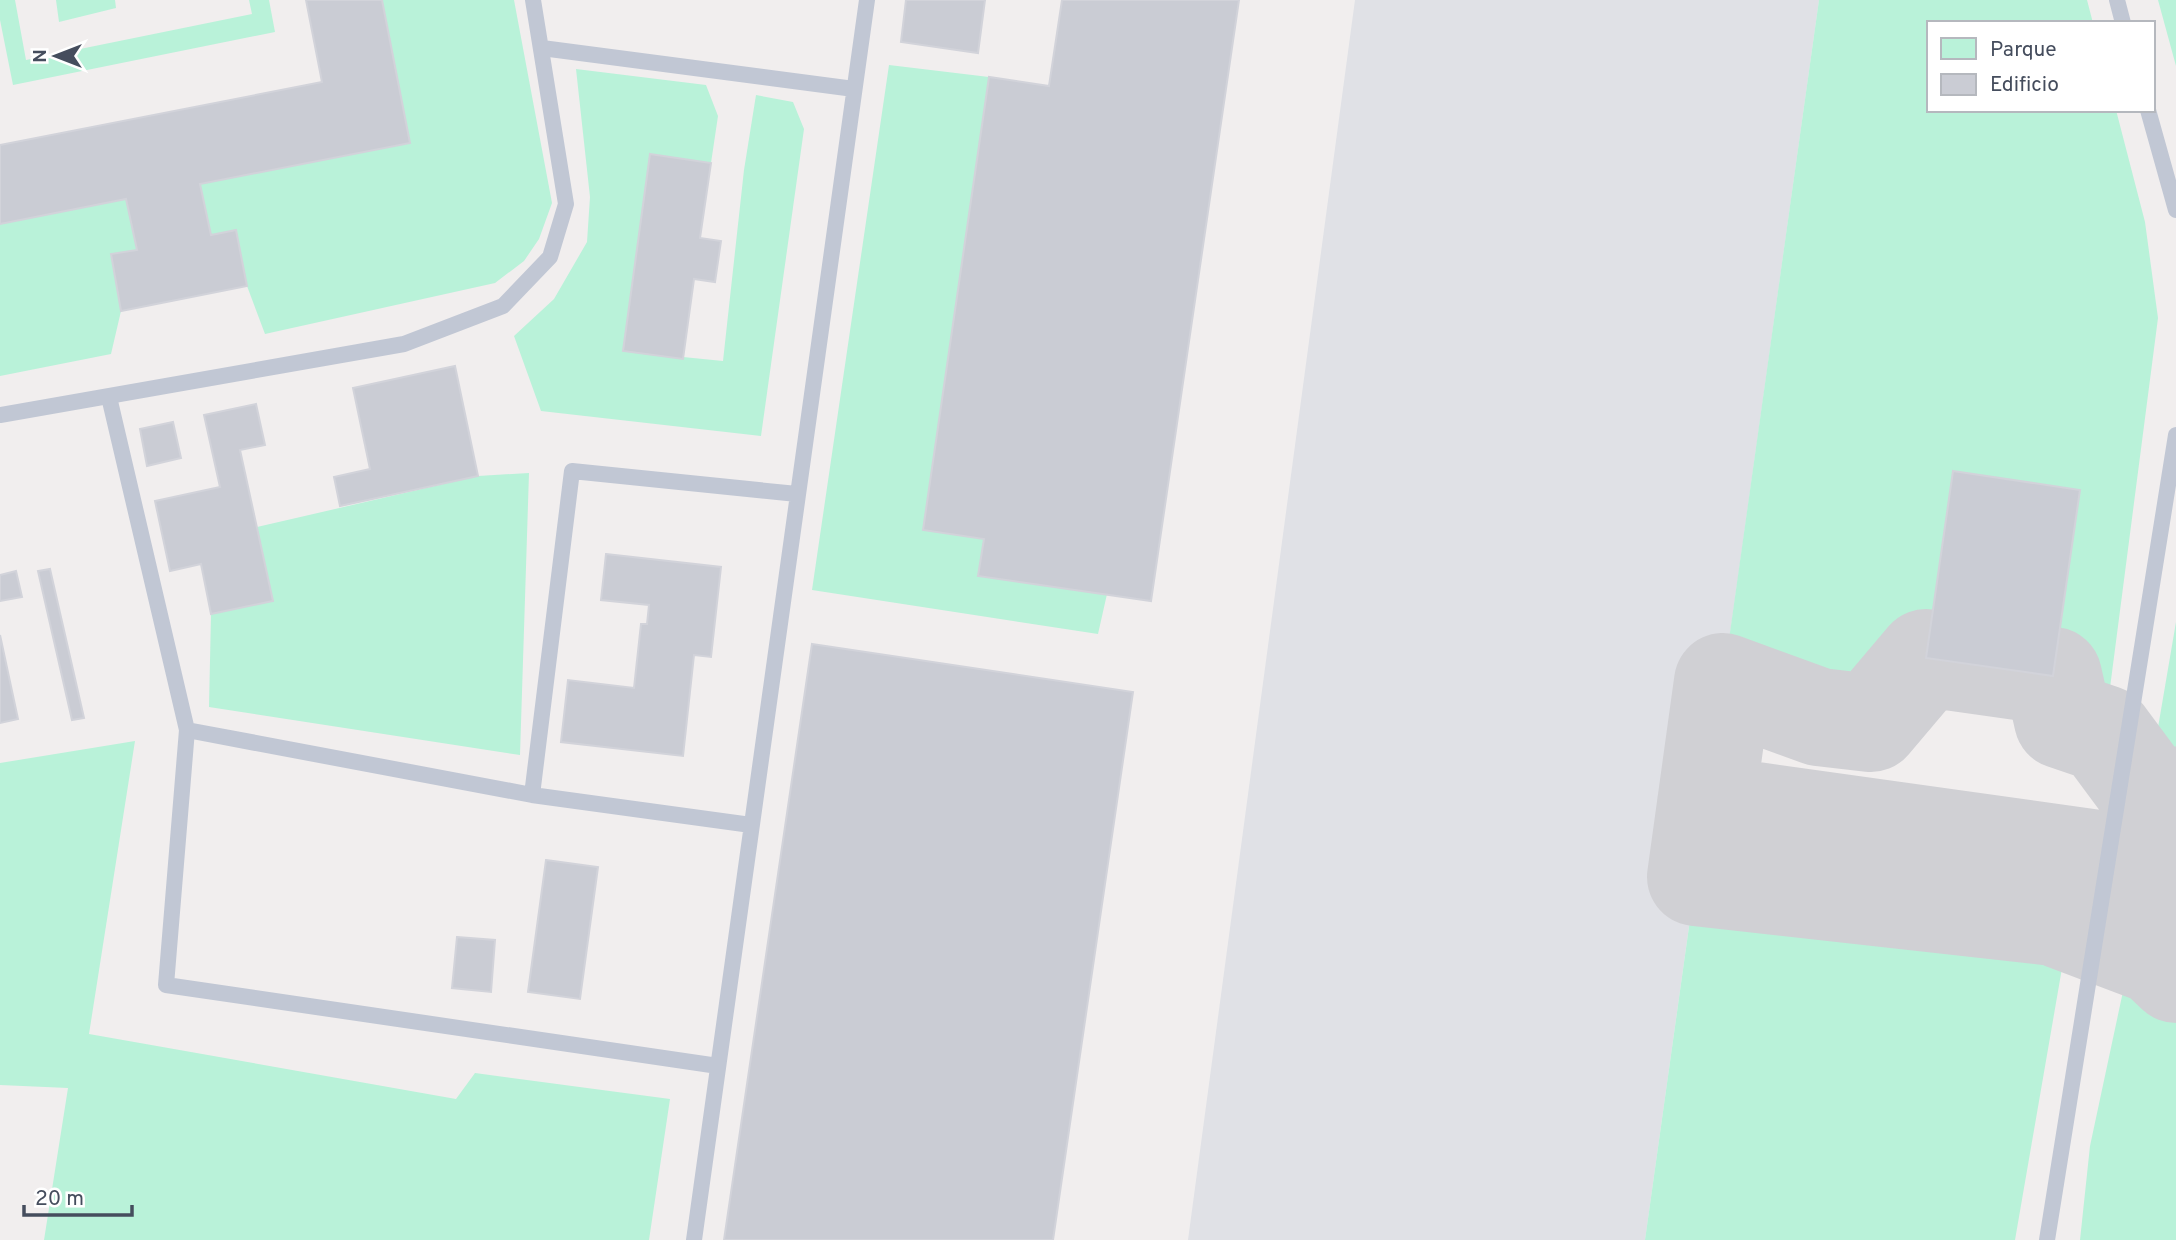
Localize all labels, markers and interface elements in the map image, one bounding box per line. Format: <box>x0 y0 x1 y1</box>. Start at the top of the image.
north arrow <box>21 21 91 91</box>
legend <box>1927 21 2155 112</box>
text: Parque <box>1990 37 2057 64</box>
text: N <box>29 49 53 63</box>
text: Edificio <box>1990 72 2059 99</box>
scale bar <box>24 1174 133 1218</box>
text: 20 m <box>35 1186 84 1213</box>

